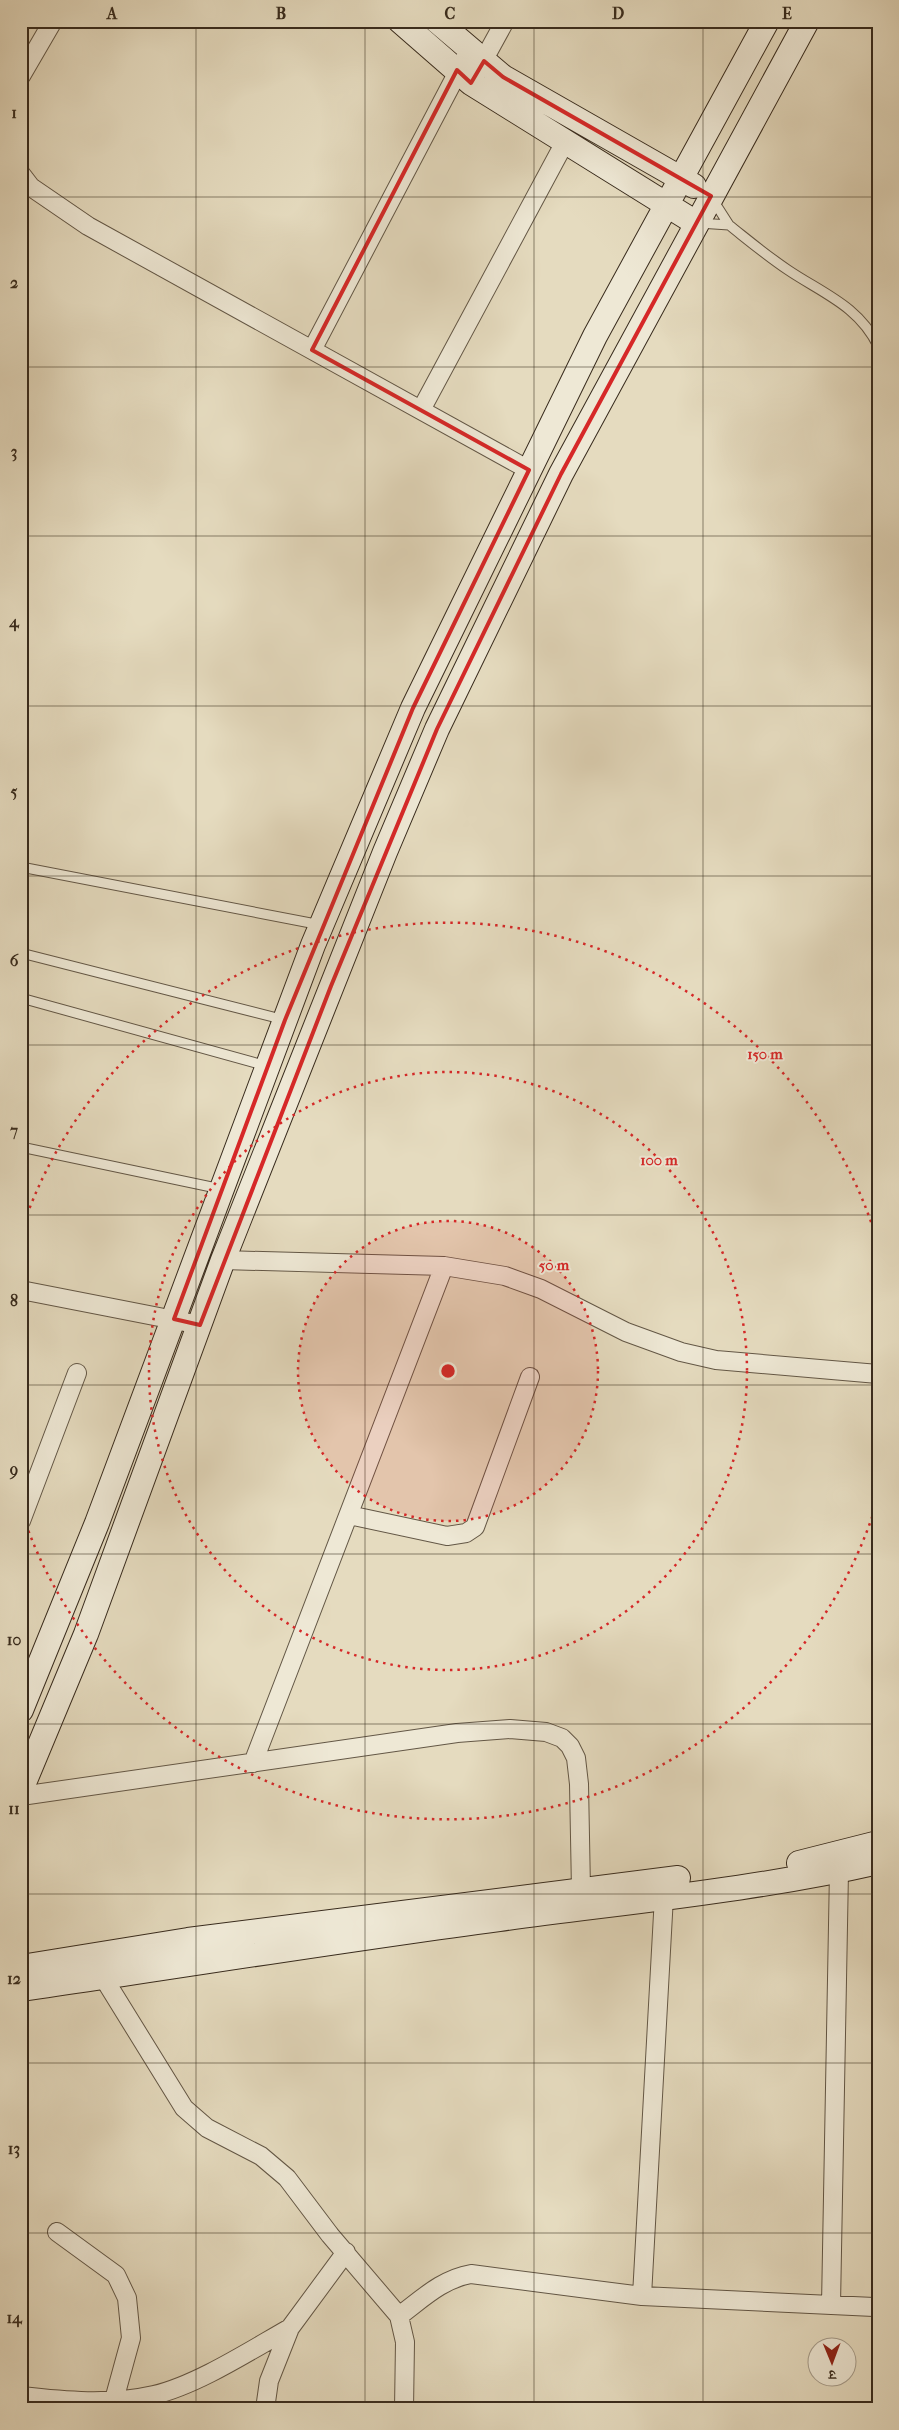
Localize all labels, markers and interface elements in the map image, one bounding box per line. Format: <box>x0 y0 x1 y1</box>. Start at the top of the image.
text: A <box>106 4 118 23</box>
text: B <box>276 4 286 23</box>
text: C <box>445 4 456 23</box>
text: D <box>612 4 624 23</box>
text: E <box>782 4 792 23</box>
text: 1 <box>11 103 17 122</box>
text: 2 <box>10 273 18 292</box>
text: 3 <box>11 442 17 462</box>
text: 4 <box>8 612 20 632</box>
text: 5 <box>11 782 18 801</box>
text: 6 <box>10 951 19 970</box>
text: 150 m <box>747 1045 783 1063</box>
text: 7 <box>9 1121 18 1140</box>
text: 100 m <box>640 1151 678 1169</box>
text: 50 m <box>539 1256 570 1274</box>
text: 8 <box>10 1291 18 1310</box>
centre of rings <box>439 1362 457 1380</box>
text: 9 <box>9 1460 18 1480</box>
text: 10 <box>7 1630 21 1649</box>
text: 11 <box>8 1799 20 1818</box>
text: 12 <box>7 1969 21 1988</box>
text: 13 <box>8 2139 20 2159</box>
text: 14 <box>6 2308 23 2328</box>
north arrow <box>806 2338 856 2388</box>
text: उ <box>828 2366 837 2383</box>

